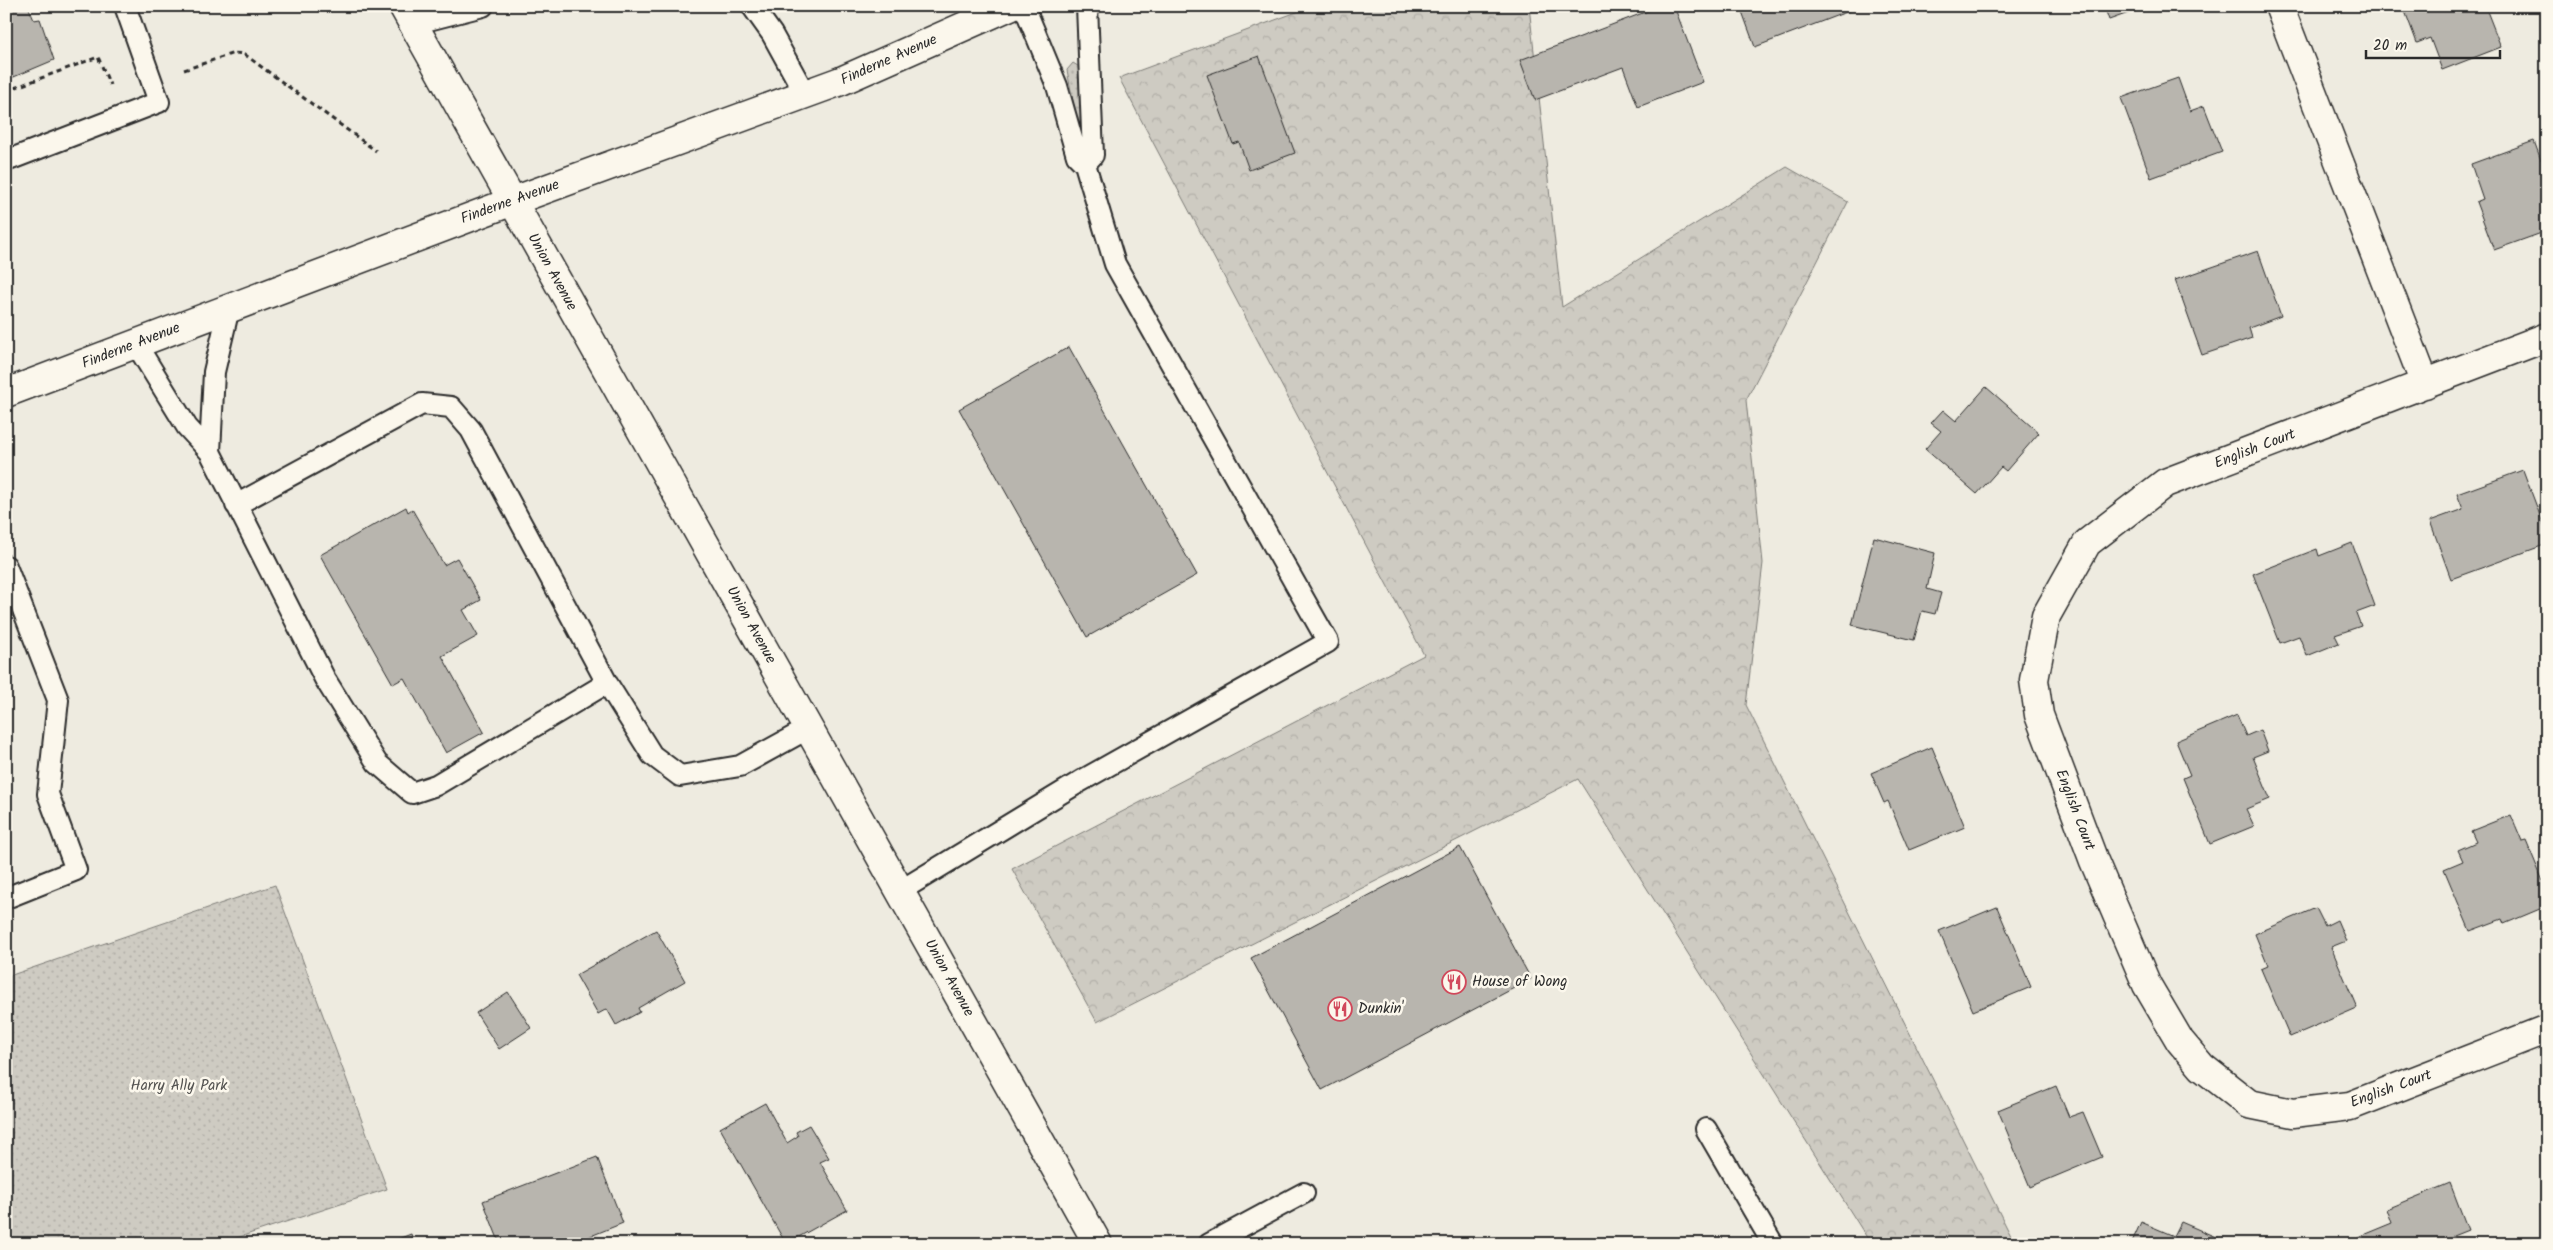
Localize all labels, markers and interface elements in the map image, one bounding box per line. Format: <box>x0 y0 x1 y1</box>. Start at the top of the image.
street label: Finderne Avenue <box>837 28 941 92</box>
scale bar <box>2366 28 2499 60</box>
text: 20 m <box>2373 34 2407 58</box>
street label: Finderne Avenue <box>457 173 563 231</box>
street label: Union Avenue <box>521 229 583 315</box>
street label: Finderne Avenue <box>78 316 184 376</box>
street label: English Court <box>2211 422 2299 475</box>
street label: Union Avenue <box>720 582 782 668</box>
street label: English Court <box>2049 766 2102 854</box>
street label: Union Avenue <box>918 935 980 1021</box>
restaurant icon: House of Wong <box>1441 969 1467 995</box>
place label: House of Wong <box>1472 970 1567 994</box>
restaurant icon: Dunkin' <box>1327 996 1353 1022</box>
place label: Dunkin' <box>1358 997 1404 1021</box>
street label: English Court <box>2347 1063 2435 1115</box>
park label: Harry Ally Park <box>131 1074 228 1098</box>

